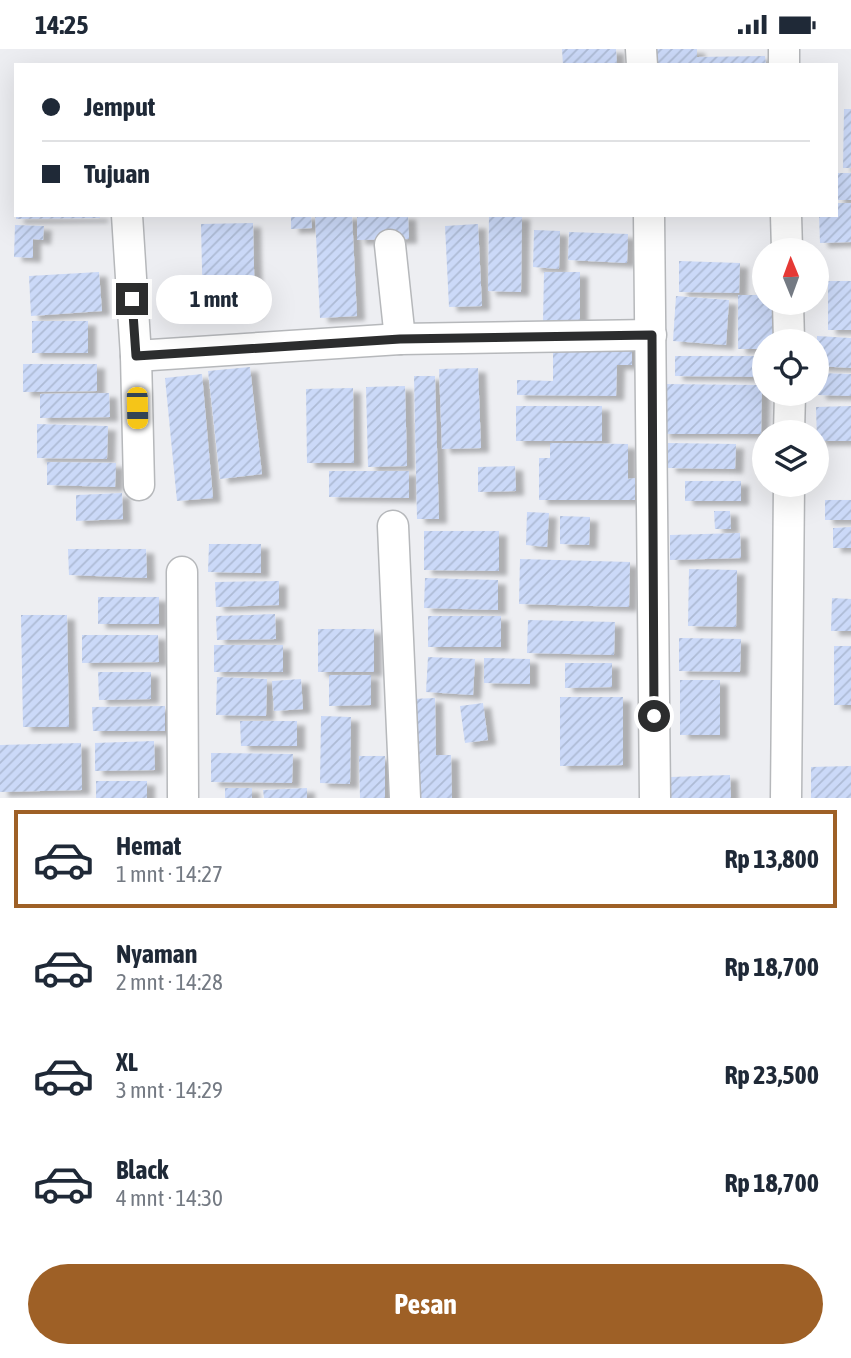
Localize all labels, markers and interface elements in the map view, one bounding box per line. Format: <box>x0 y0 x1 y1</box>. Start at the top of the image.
text: 14:25 <box>35 10 89 40</box>
text: Jemput <box>84 92 155 122</box>
text: Tujuan <box>84 159 150 189</box>
north arrow <box>752 238 830 315</box>
map controls <box>752 238 829 497</box>
callout: 1 mnt <box>156 275 272 323</box>
route end <box>116 283 148 315</box>
text: 1 mnt <box>190 286 238 312</box>
button: locate <box>752 329 829 406</box>
car <box>127 387 148 429</box>
button: layers <box>752 420 829 497</box>
route start <box>638 700 670 732</box>
icon: car <box>32 828 95 891</box>
text: Hemat <box>116 831 181 861</box>
text: Rp 13,800 <box>724 844 819 874</box>
text: 1 mnt · 14:27 <box>116 861 223 887</box>
icon: car <box>32 936 95 999</box>
text: Nyaman <box>116 939 197 969</box>
text: Rp 18,700 <box>724 952 819 982</box>
text: 2 mnt · 14:28 <box>116 969 223 995</box>
icon: car <box>32 1044 95 1107</box>
text: XL <box>116 1047 138 1077</box>
text: Rp 23,500 <box>724 1060 819 1090</box>
text: 3 mnt · 14:29 <box>116 1077 223 1103</box>
icon: car <box>32 1152 95 1215</box>
text: Black <box>116 1155 168 1185</box>
text: Rp 18,700 <box>724 1168 819 1198</box>
text: 4 mnt · 14:30 <box>116 1185 223 1211</box>
button: Pesan <box>28 1264 823 1344</box>

